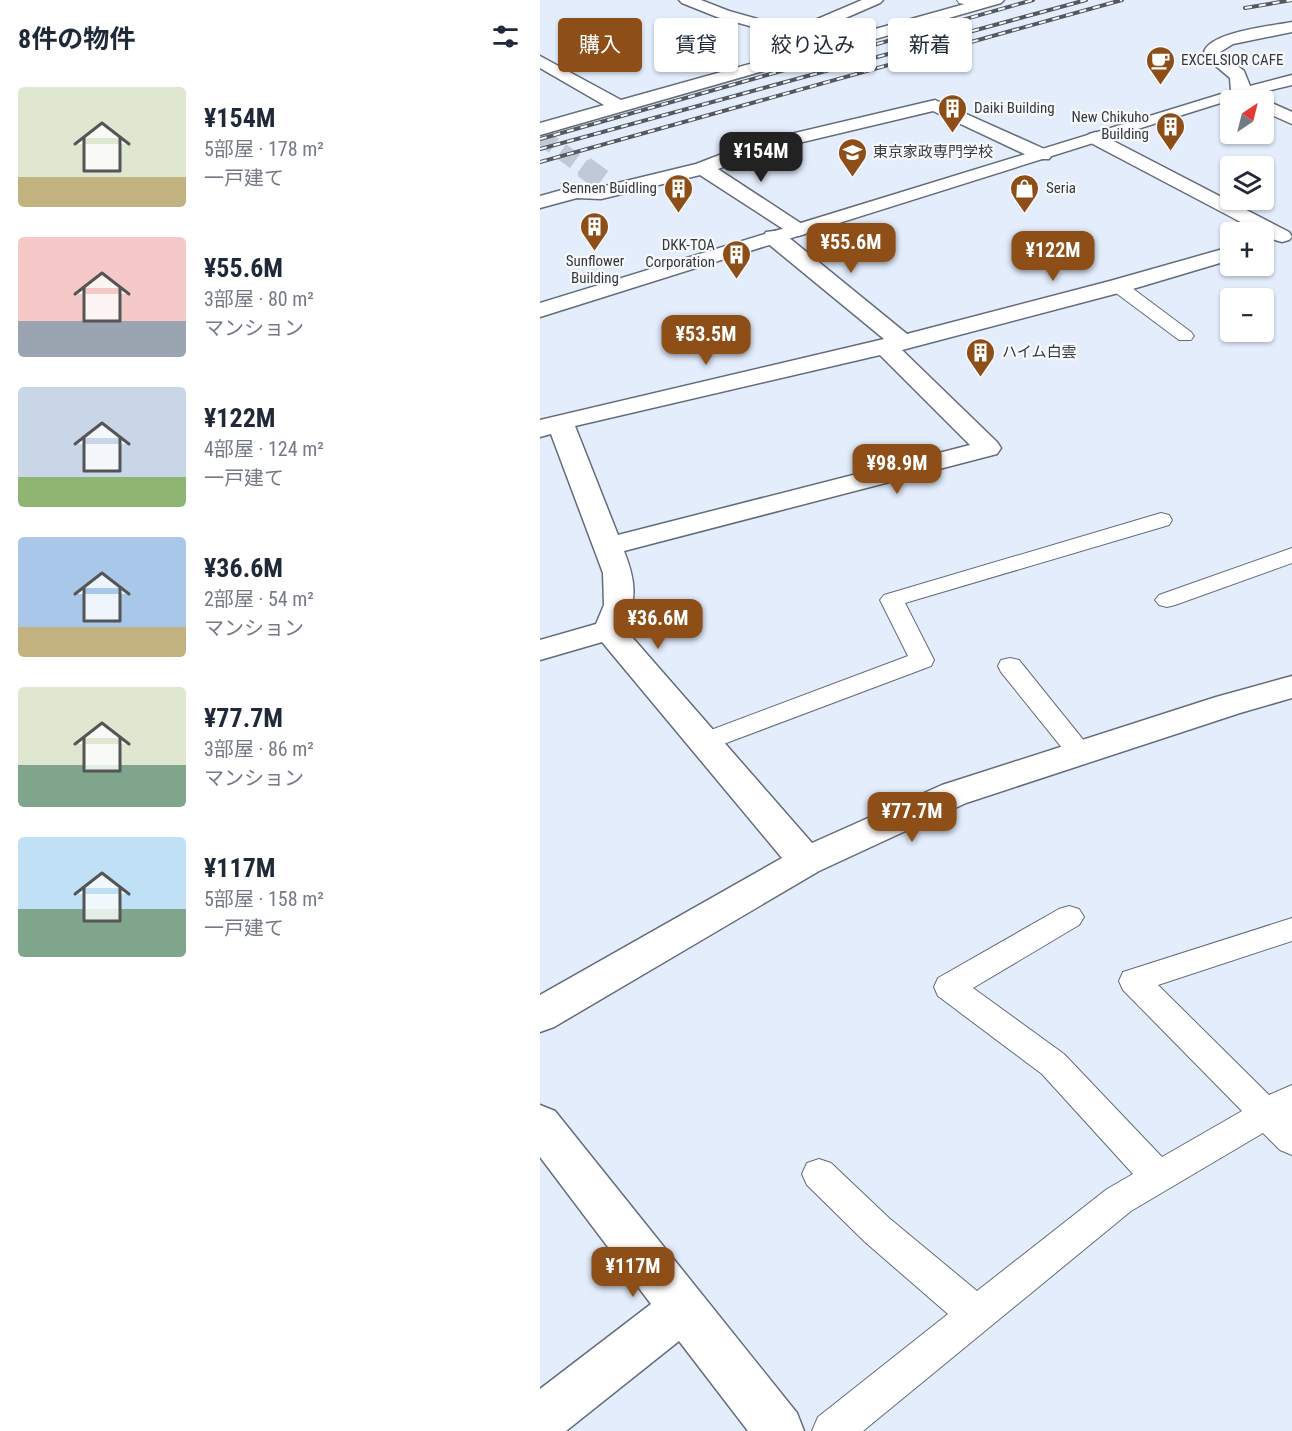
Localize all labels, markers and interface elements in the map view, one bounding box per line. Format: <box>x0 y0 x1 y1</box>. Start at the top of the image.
chip: 購入 <box>558 18 642 72</box>
chip: 賃貸 <box>654 18 738 72</box>
chip: 絞り込み <box>750 18 876 72</box>
chip: 新着 <box>888 18 972 72</box>
icon: filters <box>489 20 522 53</box>
text: 8件の物件 <box>18 24 135 54</box>
cafe icon: EXCELSIOR CAFE <box>1144 44 1176 86</box>
place label: EXCELSIOR CAFE <box>1181 51 1283 69</box>
north arrow <box>1220 90 1274 144</box>
map controls <box>1220 90 1274 342</box>
building icon: Daiki Building <box>937 92 969 134</box>
place label: Daiki Building <box>974 99 1055 117</box>
text: ¥154M <box>204 103 276 133</box>
place label: New Chikuho Building <box>1072 108 1149 143</box>
building icon: New Chikuho Building <box>1154 110 1186 152</box>
icon: home <box>66 111 138 183</box>
pin: ¥154M <box>719 132 803 183</box>
school or university icon: 東京家政専門学校 <box>836 136 868 178</box>
text: 5部屋 · 178 m² <box>204 137 324 161</box>
text: ¥154M <box>734 139 789 163</box>
place label: 東京家政専門学校 <box>873 143 993 161</box>
button: layers <box>1220 156 1274 210</box>
text: 一戸建て <box>204 166 284 190</box>
building icon: Sennen Buidling <box>662 172 694 214</box>
shop icon: Seria <box>1009 172 1041 214</box>
place label: Sennen Buidling <box>562 179 657 197</box>
place label: Seria <box>1046 179 1076 197</box>
building icon: Sunflower Building <box>579 210 611 252</box>
button: + <box>1220 222 1274 276</box>
pin: ¥55.6M <box>802 223 900 274</box>
text: ¥55.6M <box>821 230 881 254</box>
pin: ¥122M <box>1011 231 1095 282</box>
place label: DKK-TOA Corporation <box>645 236 715 271</box>
building icon: DKK-TOA Corporation <box>720 238 752 280</box>
text: ¥122M <box>1026 238 1081 262</box>
place label: Sunflower Building <box>566 252 625 287</box>
text: ¥55.6M <box>204 253 283 283</box>
icon: home <box>66 261 138 333</box>
text: 3部屋 · 80 m² <box>204 287 314 311</box>
button: − <box>1220 288 1274 342</box>
pin: ¥53.5M <box>657 315 755 366</box>
text: マンション <box>204 316 304 340</box>
text: ¥53.5M <box>676 322 736 346</box>
building icon: ハイム白雲 <box>965 336 997 378</box>
place label: ハイム白雲 <box>1002 343 1076 361</box>
text: ¥122M <box>204 403 276 433</box>
icon: home <box>66 411 138 483</box>
text: 4部屋 · 124 m² <box>204 437 324 461</box>
pin: ¥98.9M <box>848 444 946 495</box>
text: ¥98.9M <box>867 451 927 475</box>
text: 一戸建て <box>204 466 284 490</box>
text: ¥36.6M <box>204 553 283 583</box>
icon: home <box>66 561 138 633</box>
text: 2部屋 · 54 m² <box>204 587 314 611</box>
pin: ¥36.6M <box>609 599 707 650</box>
text: ¥36.6M <box>628 606 688 630</box>
text: マンション <box>204 616 304 640</box>
text: ¥77.7M <box>204 703 283 733</box>
icon: home <box>66 711 138 783</box>
text: 3部屋 · 86 m² <box>204 737 314 761</box>
text: マンション <box>204 766 304 790</box>
pin: ¥77.7M <box>863 792 961 843</box>
text: ¥77.7M <box>882 799 942 823</box>
text: ¥117M <box>204 853 276 883</box>
icon: home <box>66 861 138 933</box>
text: 5部屋 · 158 m² <box>204 887 324 911</box>
text: 一戸建て <box>204 916 284 940</box>
pin: ¥117M <box>591 1247 675 1298</box>
text: ¥117M <box>606 1254 661 1278</box>

